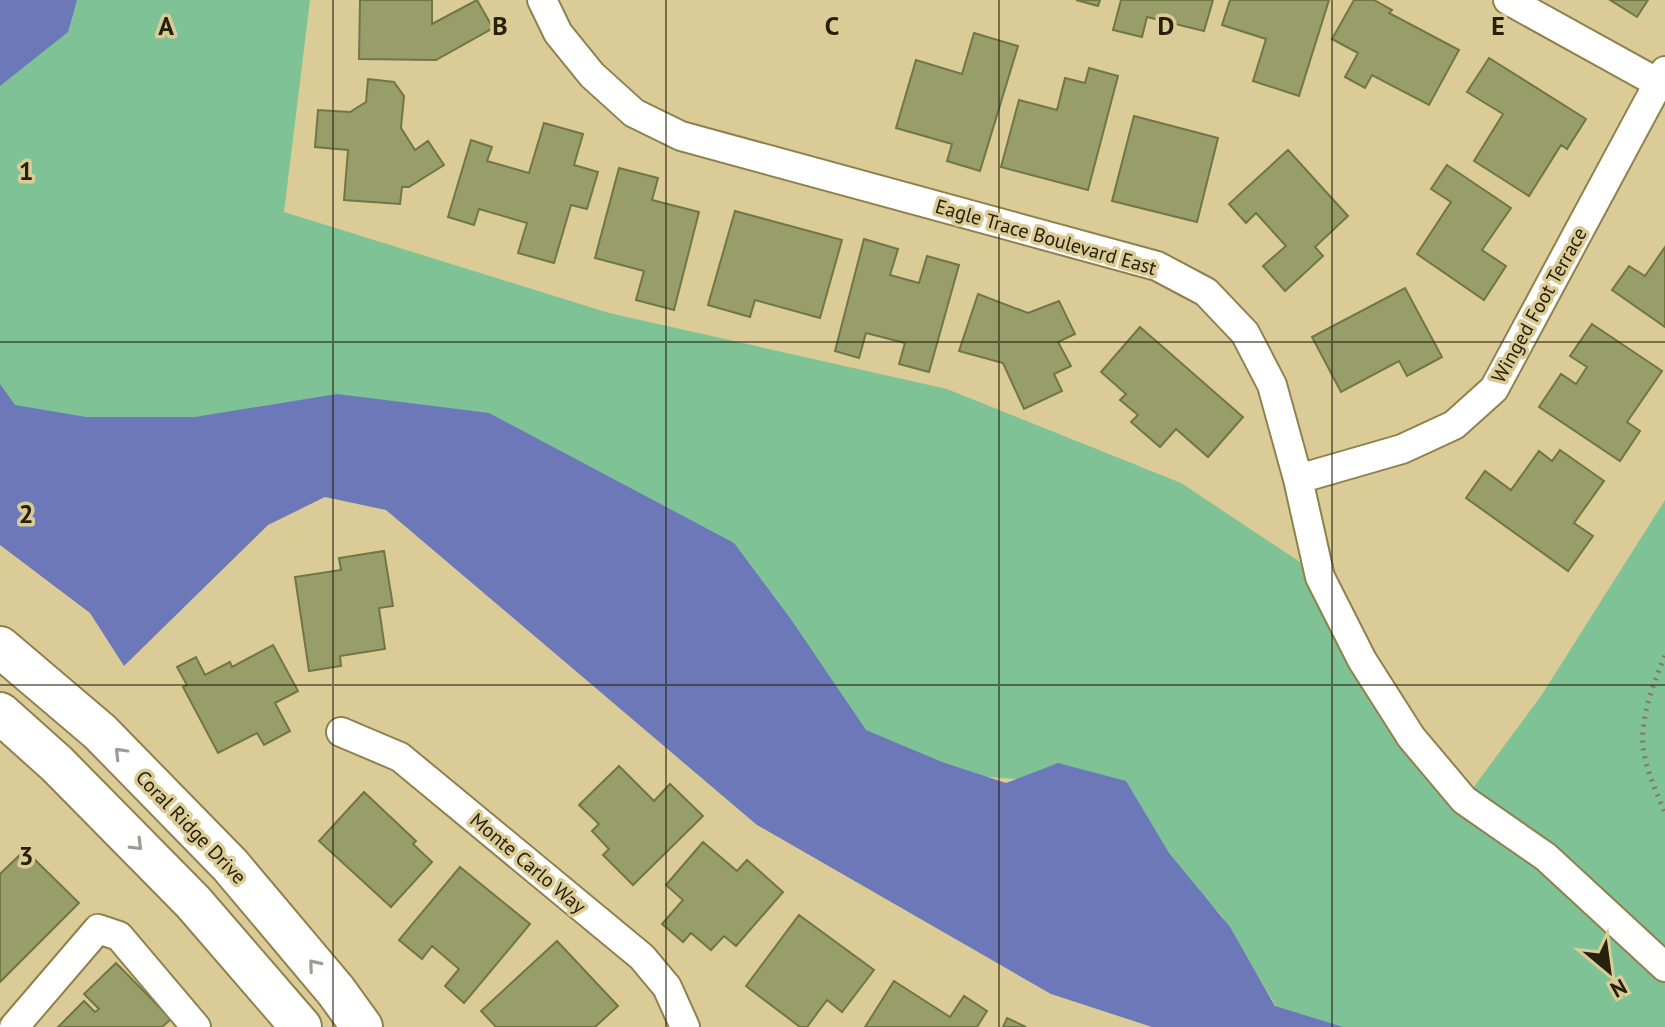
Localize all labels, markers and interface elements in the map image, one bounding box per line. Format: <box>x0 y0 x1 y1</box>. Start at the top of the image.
text: A <box>158 9 174 42</box>
text: B <box>492 9 508 42</box>
text: C <box>825 9 839 42</box>
text: D <box>1158 9 1174 42</box>
text: E <box>1491 9 1505 42</box>
text: 1 <box>19 154 33 187</box>
street label: Eagle Trace Boulevard East <box>932 193 1160 281</box>
street label: Winged Foot Terrace <box>1485 223 1593 387</box>
text: 2 <box>19 497 33 530</box>
one-way arrow <box>115 748 129 762</box>
street label: Coral Ridge Drive <box>130 765 252 889</box>
street label: Monte Carlo Way <box>465 807 592 920</box>
one-way arrow <box>128 836 142 850</box>
text: 3 <box>19 839 33 872</box>
north arrow <box>1569 931 1649 1011</box>
one-way arrow <box>310 960 324 974</box>
text: N <box>1606 973 1632 1004</box>

